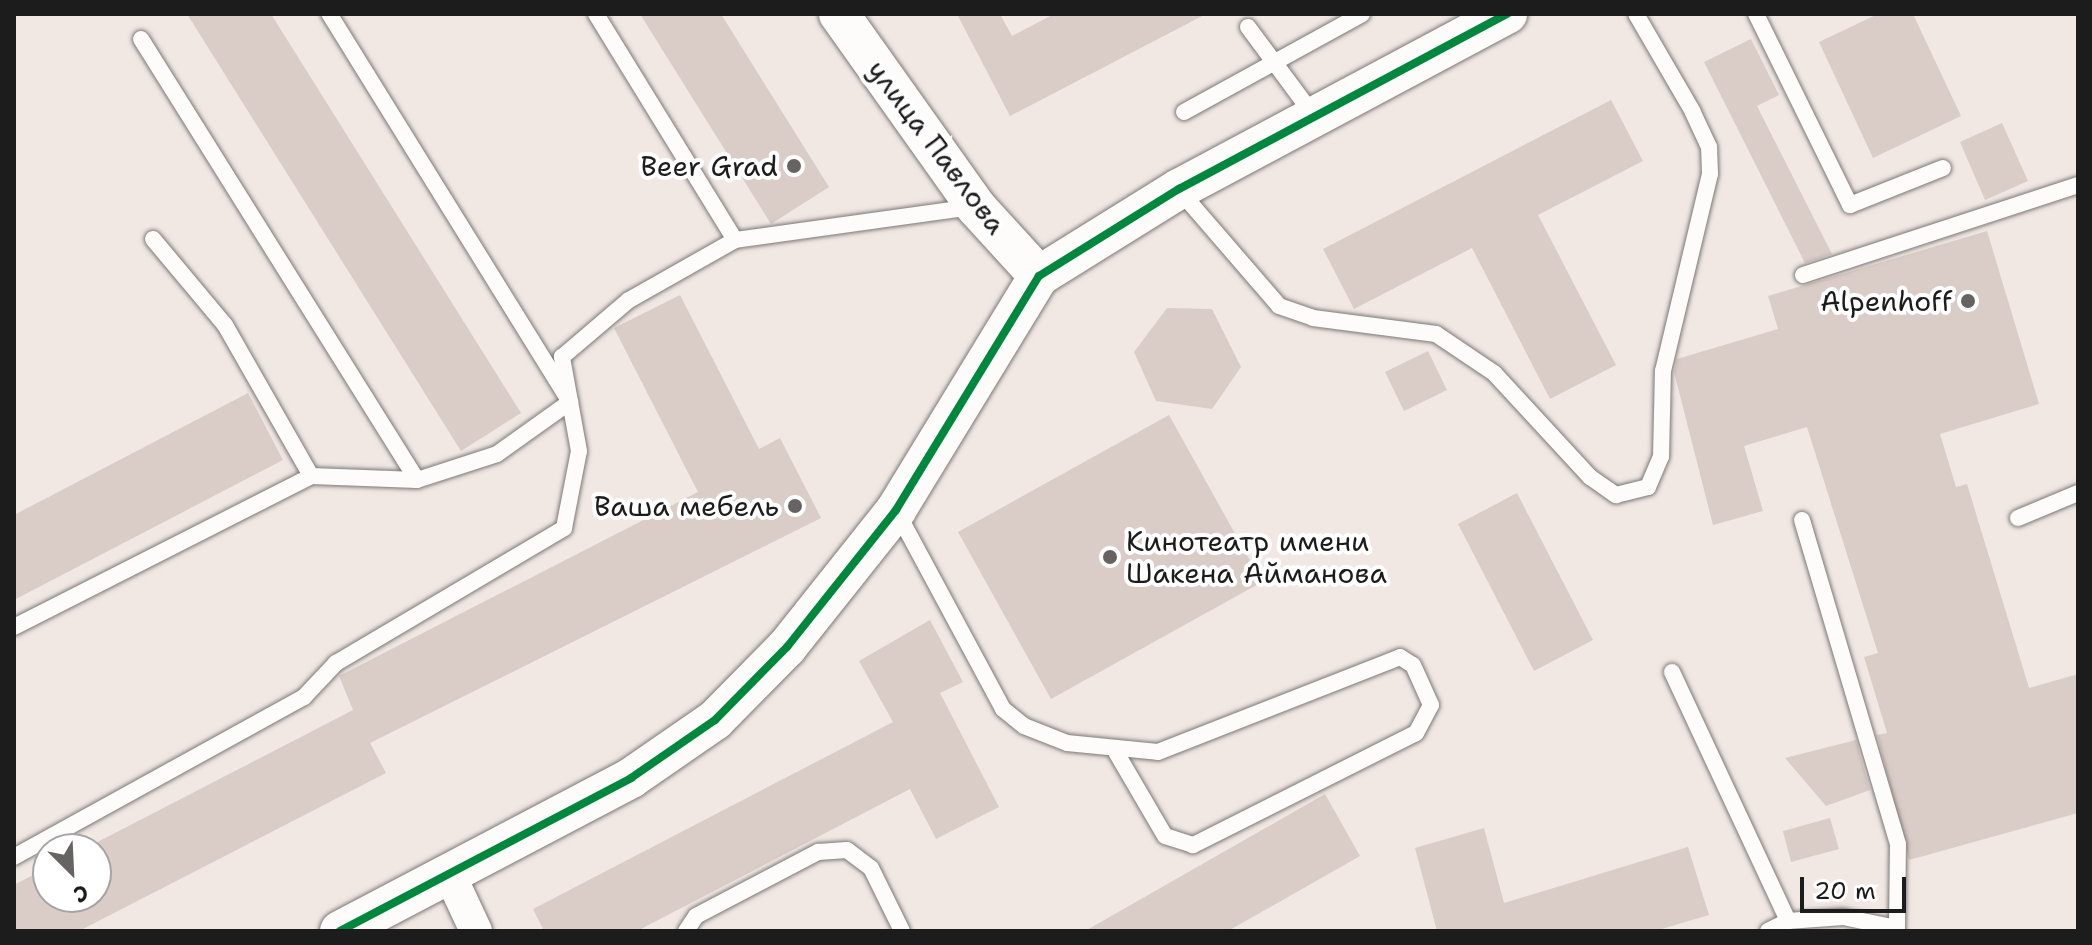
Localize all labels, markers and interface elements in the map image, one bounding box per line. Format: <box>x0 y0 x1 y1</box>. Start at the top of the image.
street label: улица Павлова <box>861 53 1013 241</box>
place label: Beer Grad <box>641 149 778 183</box>
marker: Beer Grad <box>785 157 803 175</box>
place label: Alpenhoff <box>1820 284 1952 318</box>
marker: Alpenhoff <box>1959 292 1977 310</box>
place label: Ваша мебель <box>594 489 779 523</box>
marker: Ваша мебель <box>786 497 804 515</box>
place label: Кинотеатр имени Шакена Айманова <box>1126 524 1387 590</box>
marker: Кинотеатр имени Шакена Айманова <box>1101 548 1119 566</box>
north arrow <box>32 833 112 913</box>
scale bar <box>1804 861 1910 911</box>
text: 20 m <box>1814 875 1876 907</box>
text: С <box>69 878 93 910</box>

